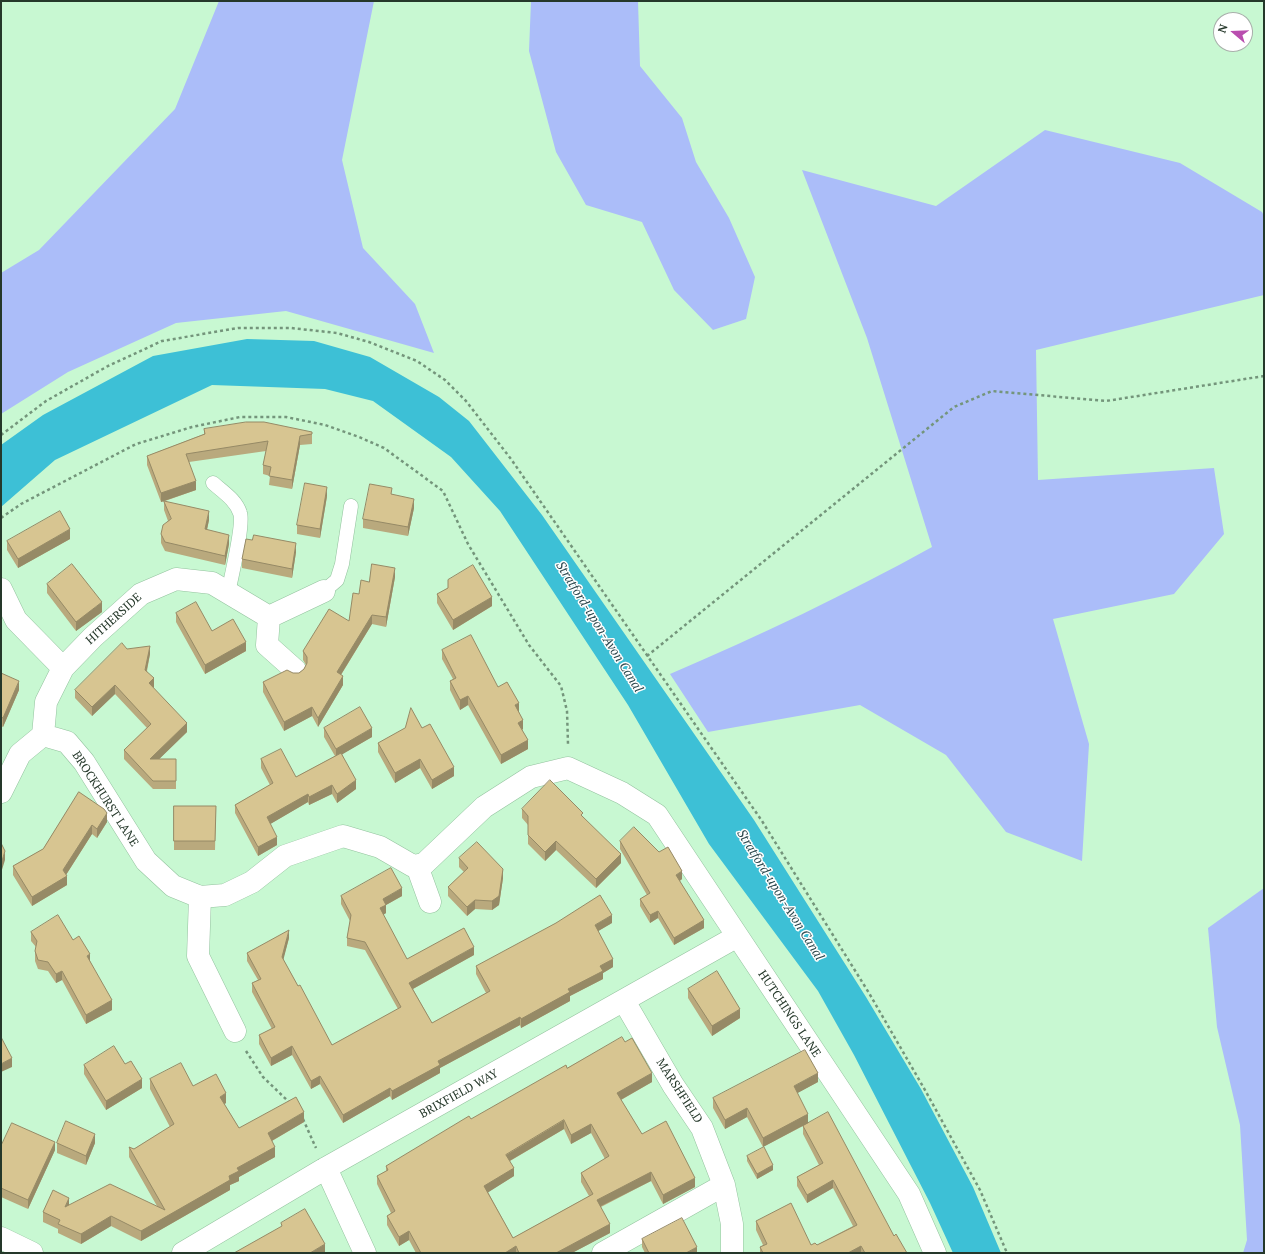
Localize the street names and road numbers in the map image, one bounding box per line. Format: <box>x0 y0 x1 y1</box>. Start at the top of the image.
street label: HITHERSIDE <box>83 590 145 648</box>
street label: BROCKHURST LANE <box>69 749 141 849</box>
street label: HUTCHINGS LANE <box>755 968 823 1060</box>
street label: MARSHFIELD <box>653 1056 705 1126</box>
street label: BRIXFIELD WAY <box>417 1066 501 1122</box>

